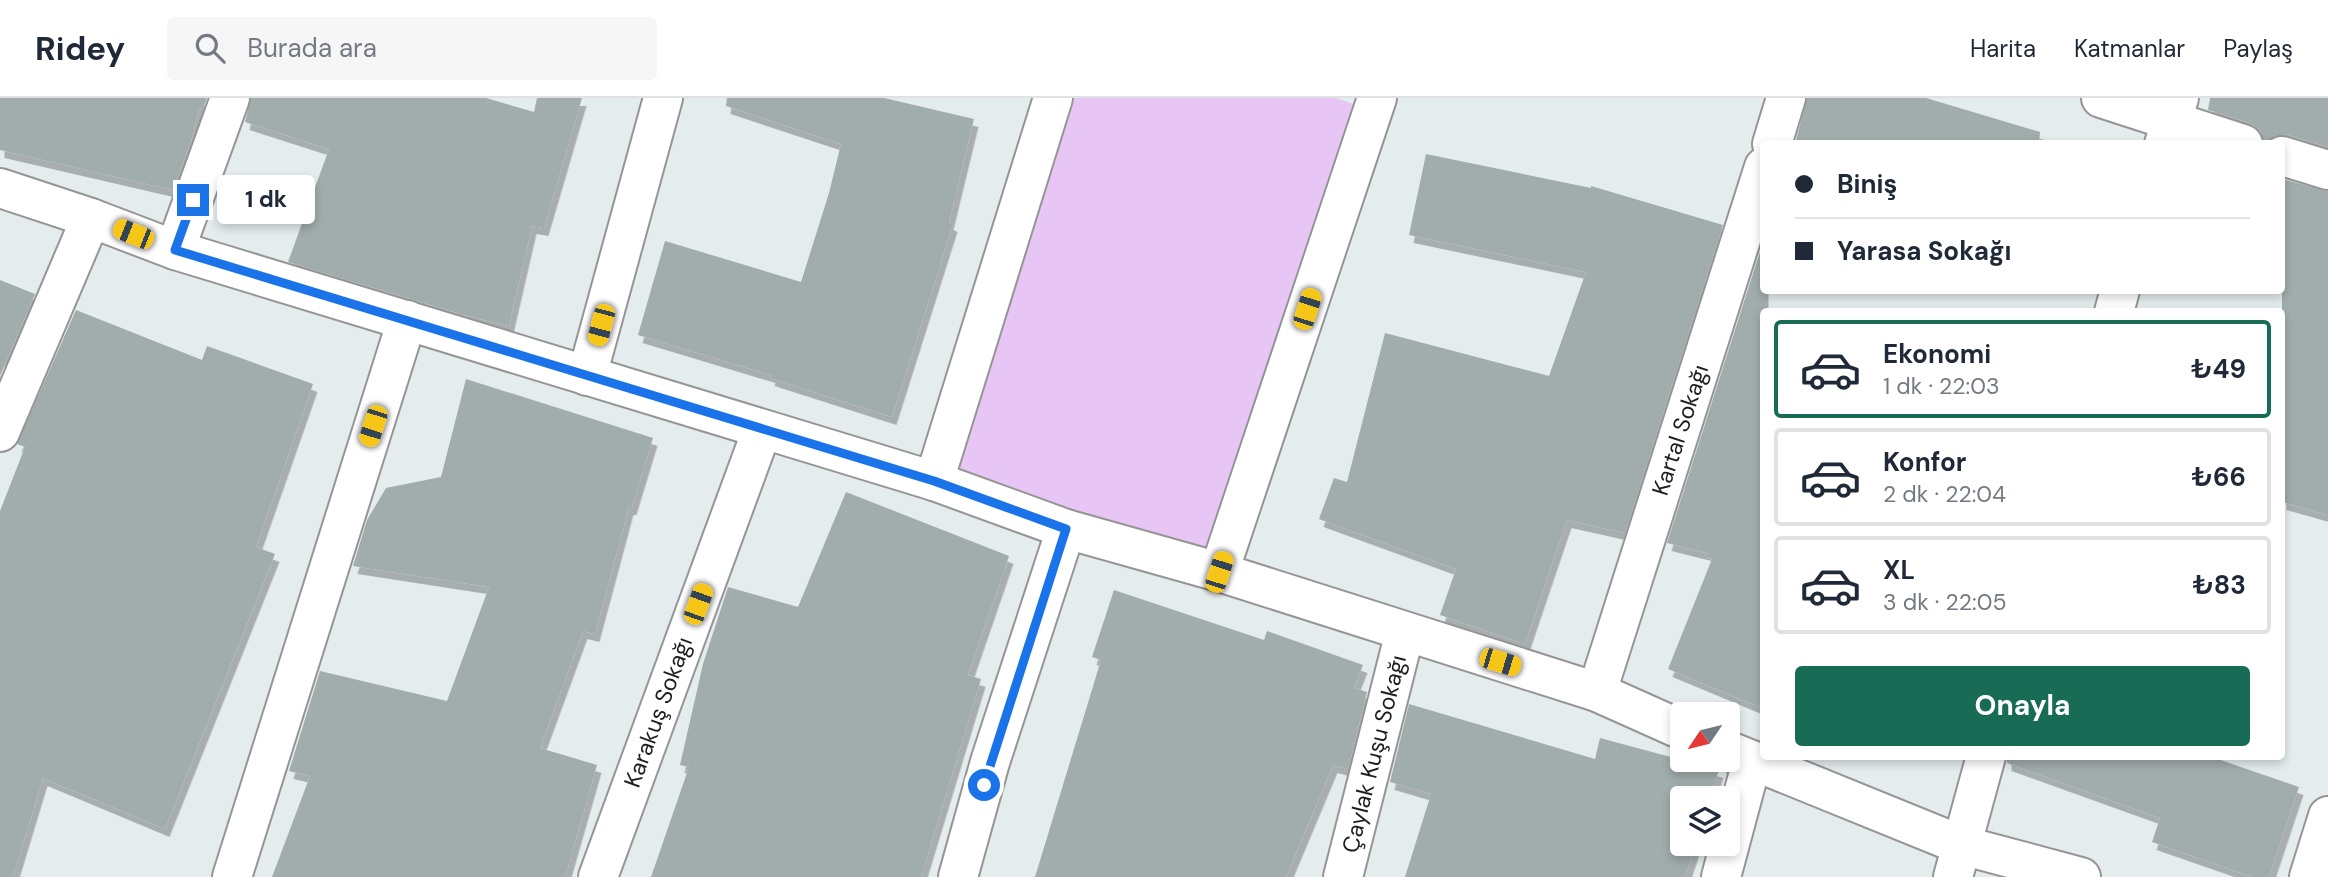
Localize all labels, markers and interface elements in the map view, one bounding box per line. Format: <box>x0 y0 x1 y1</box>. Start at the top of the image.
search box <box>167 17 657 80</box>
text: Ridey <box>35 27 125 70</box>
icon: search <box>191 29 229 67</box>
text: Burada ara <box>247 31 377 65</box>
text: Harita <box>1970 33 2036 64</box>
text: Katmanlar <box>2074 33 2185 64</box>
text: Paylaş <box>2223 33 2293 64</box>
text: Biniş <box>1837 167 1897 201</box>
callout: 1 dk <box>218 176 316 224</box>
route end <box>177 184 209 216</box>
text: 1 dk <box>245 184 287 214</box>
car <box>110 216 157 252</box>
text: Yarasa Sokağı <box>1837 234 2011 268</box>
car <box>1291 286 1324 332</box>
car <box>586 302 617 348</box>
text: Ekonomi <box>1883 337 1991 371</box>
icon: car <box>1799 338 1862 401</box>
text: ₺49 <box>2191 352 2246 386</box>
street label: Kartal Sokağı <box>1645 361 1715 499</box>
text: 1 dk · 22:03 <box>1883 371 2000 401</box>
car <box>357 403 390 449</box>
text: Konfor <box>1883 445 1966 479</box>
icon: car <box>1799 446 1862 509</box>
text: ₺66 <box>2192 460 2246 494</box>
text: 2 dk · 22:04 <box>1883 479 2006 509</box>
car <box>1203 549 1236 595</box>
text: XL <box>1883 553 1915 587</box>
icon: car <box>1799 554 1862 617</box>
text: ₺83 <box>2192 568 2246 602</box>
car <box>681 581 716 627</box>
text: 3 dk · 22:05 <box>1883 587 2006 617</box>
street label: Karakuş Sokağı <box>617 633 699 791</box>
car <box>1477 646 1524 678</box>
street label: Çaylak Kuşu Sokağı <box>1335 652 1413 856</box>
button: Onayla <box>1795 666 2250 746</box>
north arrow <box>1670 702 1740 772</box>
map controls <box>1670 702 1740 856</box>
route start <box>968 769 1000 801</box>
button: layers <box>1670 786 1740 856</box>

